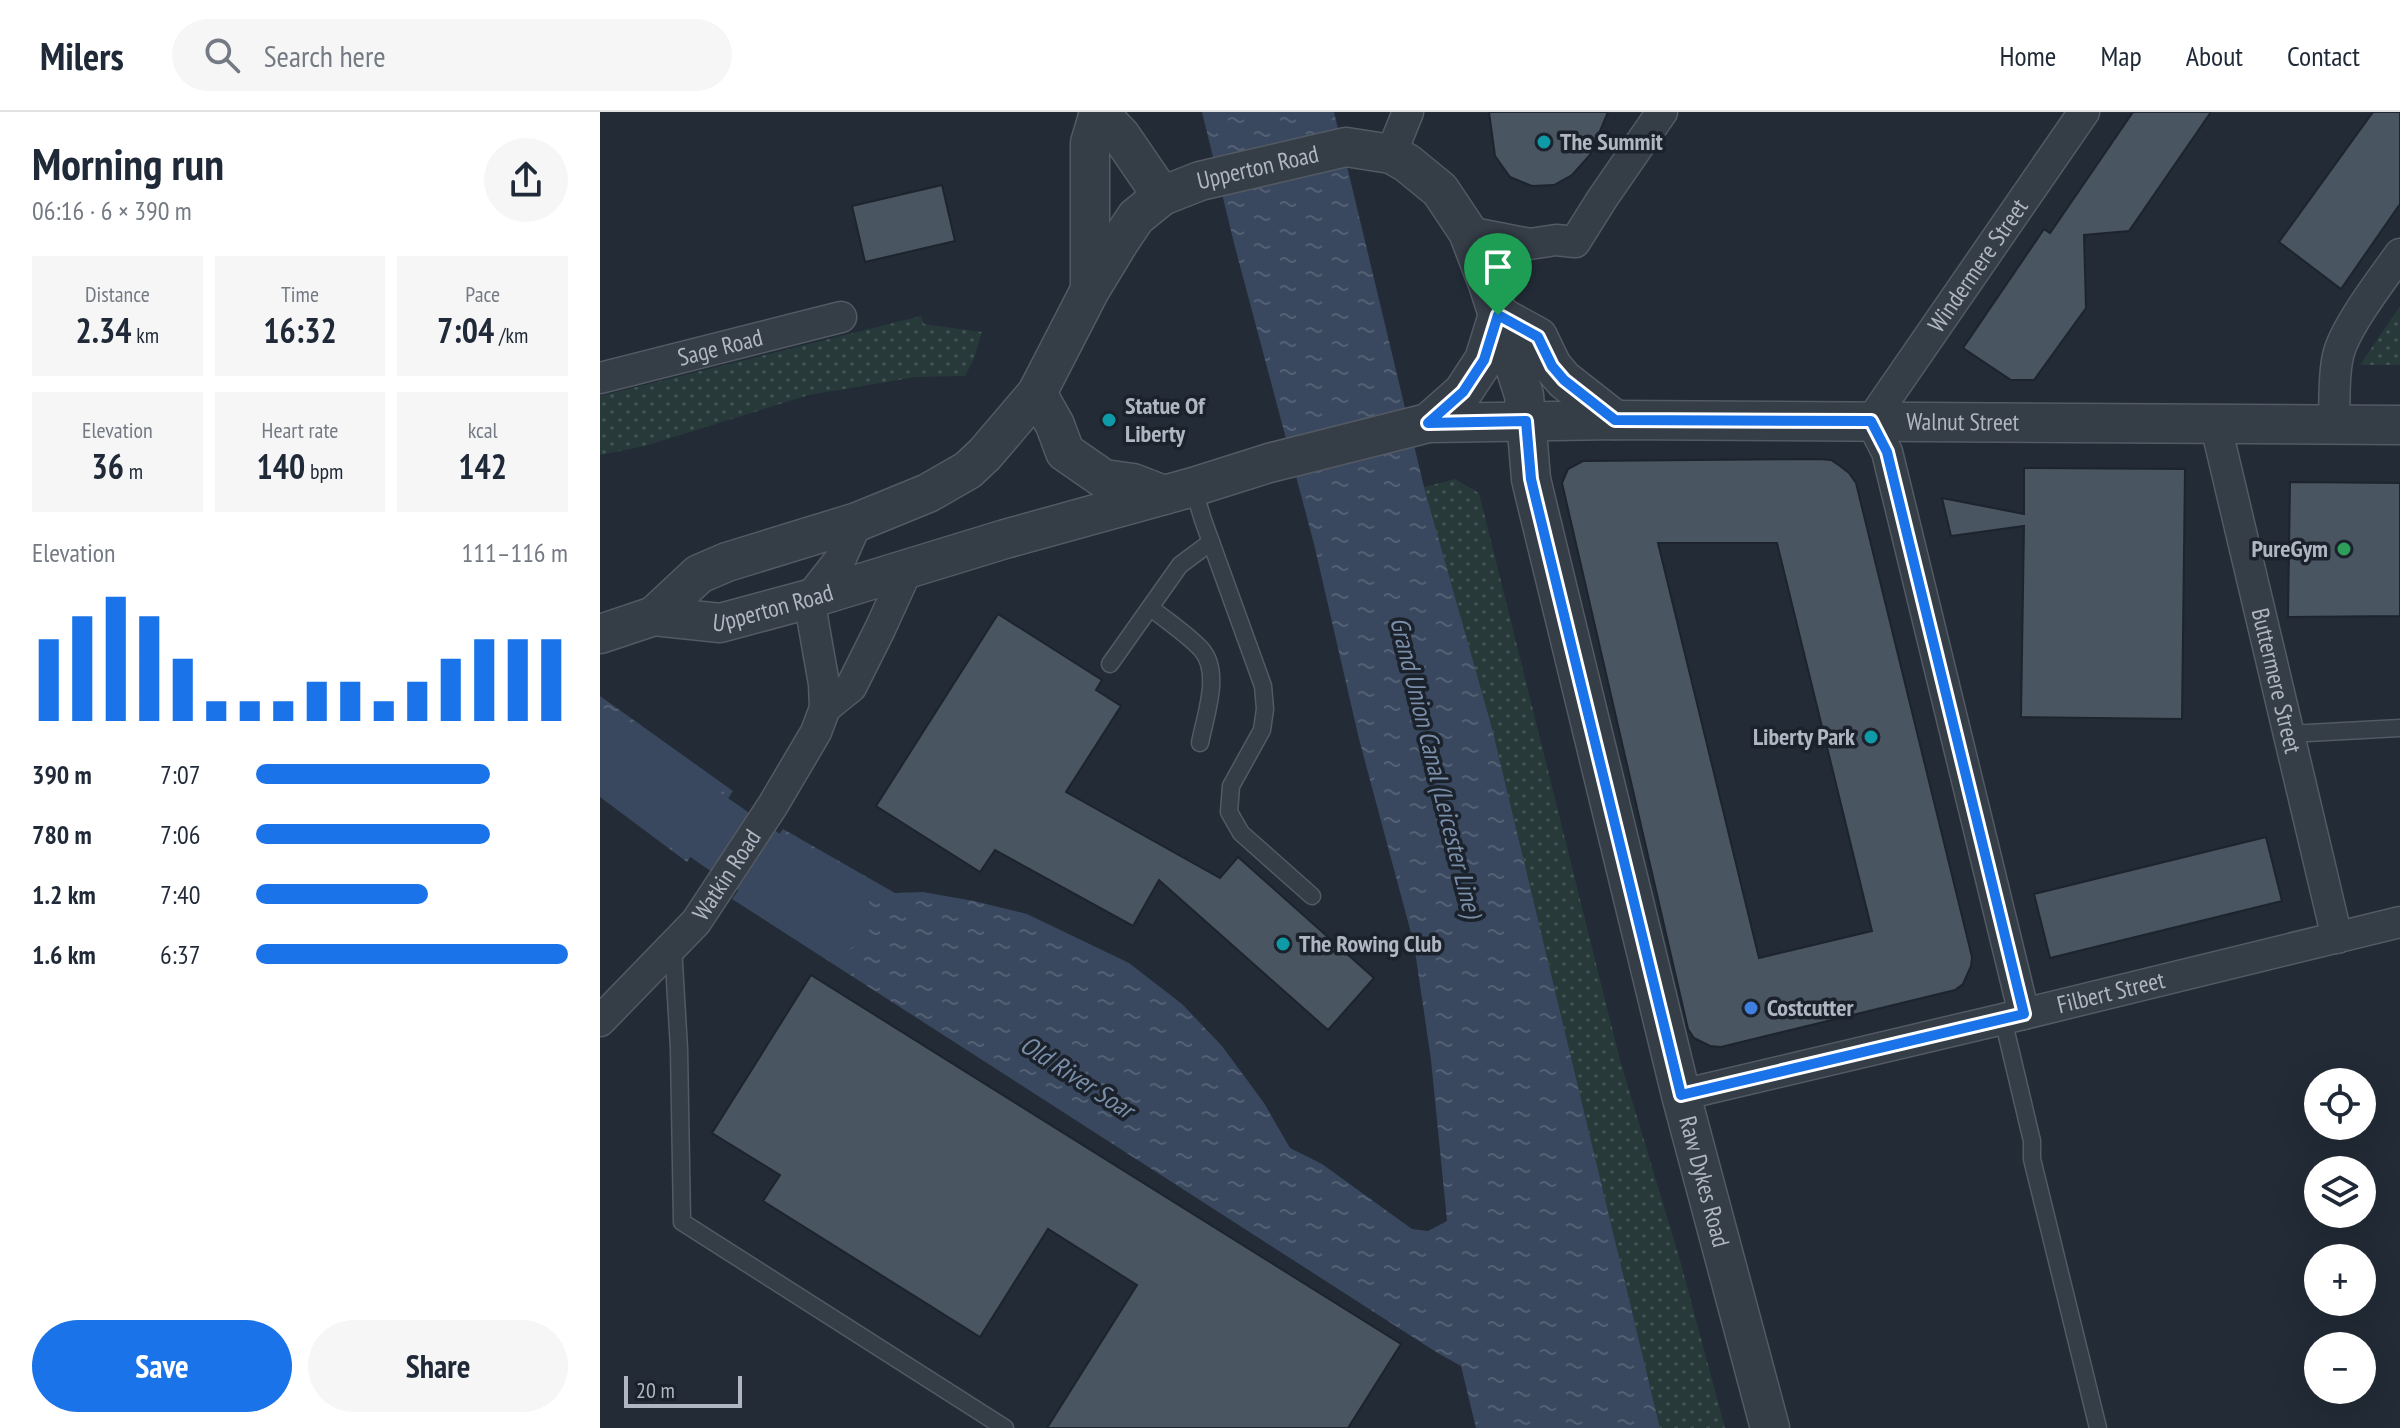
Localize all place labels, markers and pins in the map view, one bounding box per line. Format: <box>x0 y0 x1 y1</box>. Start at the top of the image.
place label: The Summit <box>1560 126 1663 157</box>
marker: The Summit <box>1535 133 1553 151</box>
pin <box>1464 233 1532 315</box>
place label: Statue Of Liberty <box>1125 390 1206 449</box>
marker: Statue Of Liberty <box>1100 411 1118 429</box>
place label: PureGym <box>2252 533 2328 564</box>
marker: PureGym <box>2335 540 2353 558</box>
place label: Liberty Park <box>1753 721 1855 752</box>
marker: Liberty Park <box>1862 728 1880 746</box>
place label: The Rowing Club <box>1299 928 1442 959</box>
marker: The Rowing Club <box>1274 935 1292 953</box>
place label: Costcutter <box>1767 992 1855 1023</box>
marker: Costcutter <box>1742 999 1760 1017</box>

